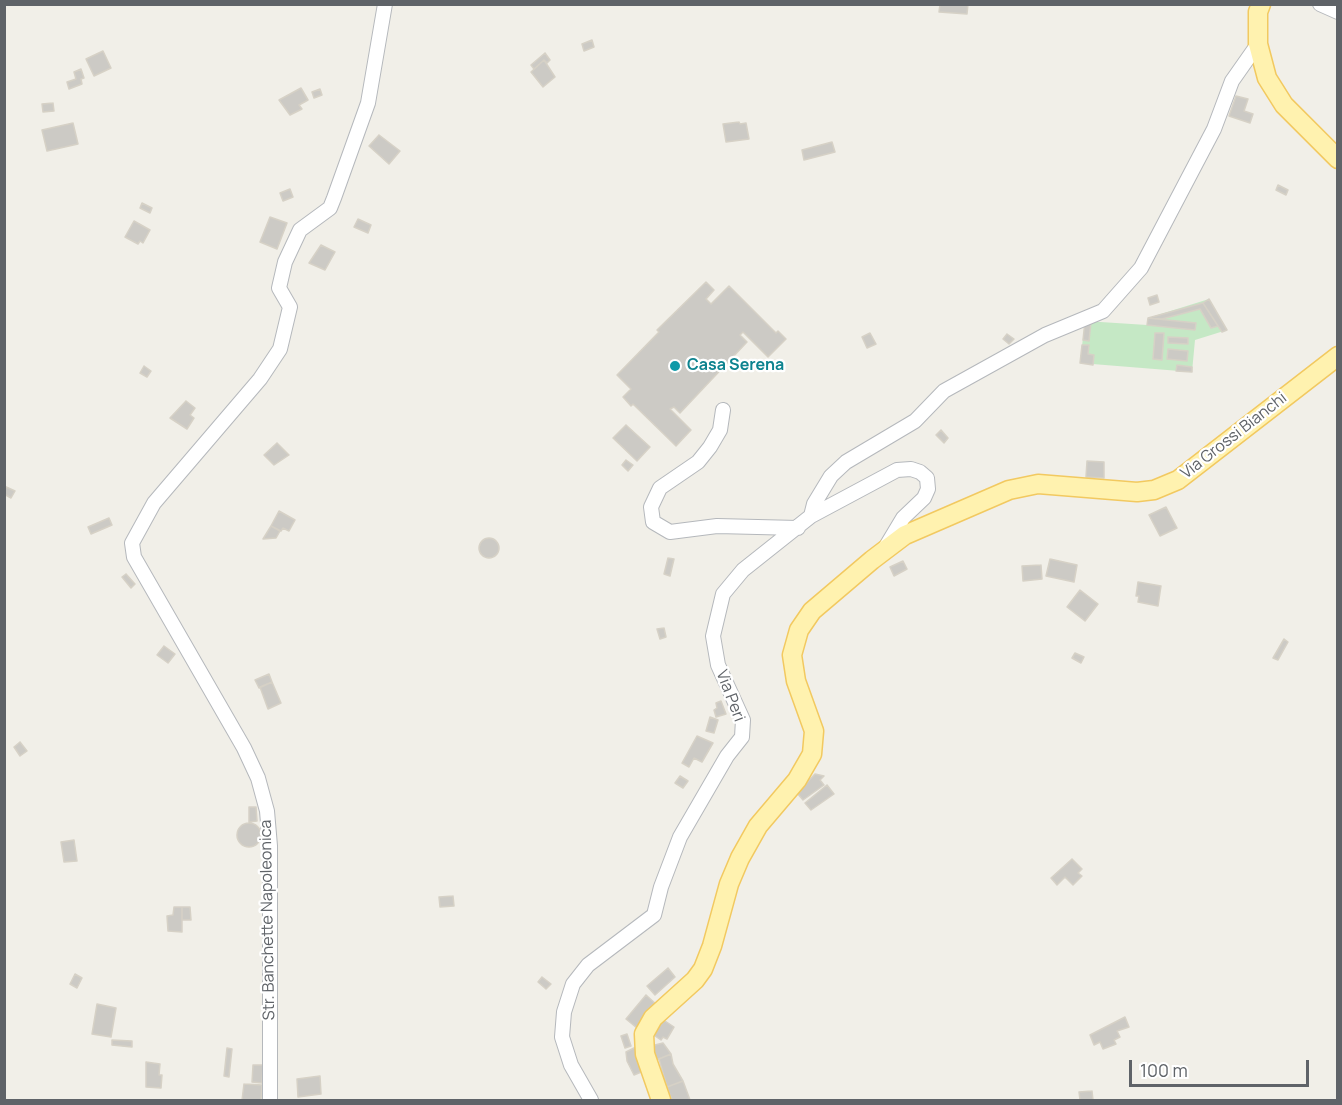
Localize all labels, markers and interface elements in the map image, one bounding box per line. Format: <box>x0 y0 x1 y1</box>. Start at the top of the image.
place label: Casa Serena <box>687 356 784 376</box>
marker: Casa Serena <box>668 359 682 373</box>
street label: Via Grossi Bianchi <box>1177 389 1291 483</box>
street label: Via Peri <box>711 668 749 724</box>
street label: Str. Banchette Napoleonica <box>257 820 279 1020</box>
scale bar <box>1132 1048 1312 1086</box>
text: 100 m <box>1140 1058 1188 1082</box>

